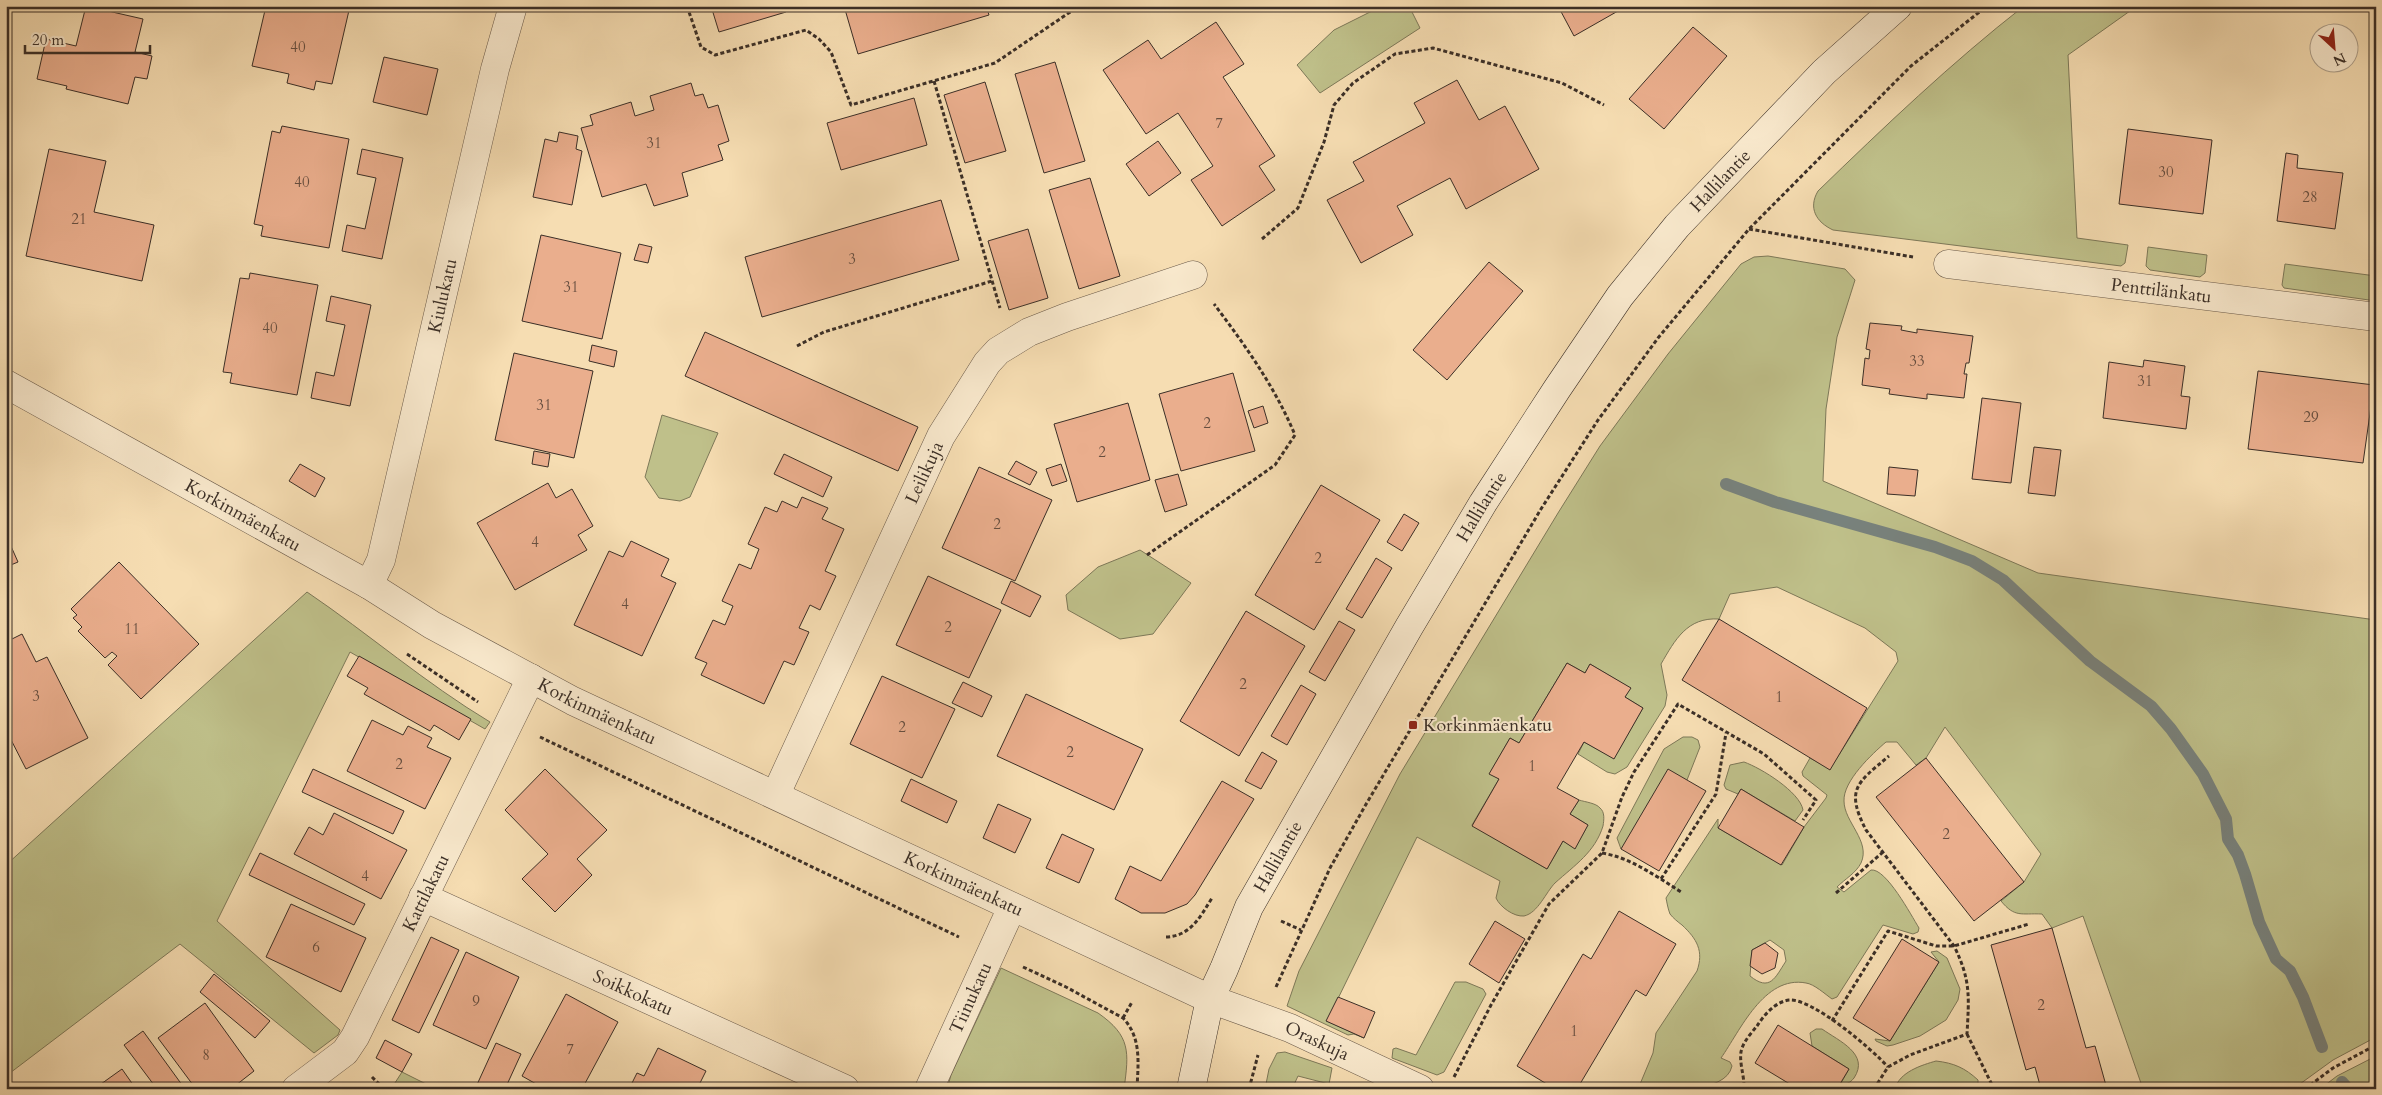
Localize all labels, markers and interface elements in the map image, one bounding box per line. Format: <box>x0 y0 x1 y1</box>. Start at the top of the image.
scale bar <box>25 22 150 54</box>
north arrow <box>2310 22 2360 72</box>
text: 20 m <box>32 30 64 50</box>
house number: 40 <box>290 37 306 57</box>
text: N <box>2330 48 2349 70</box>
house number: 7 <box>1215 113 1223 133</box>
house number: 31 <box>646 133 662 153</box>
street label: Hallilantie <box>1684 144 1757 218</box>
house number: 30 <box>2158 162 2174 182</box>
house number: 40 <box>294 172 310 192</box>
house number: 28 <box>2302 187 2318 207</box>
house number: 21 <box>71 209 87 229</box>
house number: 3 <box>848 249 856 269</box>
street label: Kiulukatu <box>422 256 464 336</box>
street label: Penttilänkatu <box>2110 272 2213 310</box>
house number: 31 <box>563 277 579 297</box>
house number: 40 <box>262 318 278 338</box>
house number: 33 <box>1909 351 1925 371</box>
house number: 31 <box>2137 371 2153 391</box>
house number: 31 <box>536 395 552 415</box>
house number: 29 <box>2303 407 2319 427</box>
house number: 2 <box>1203 413 1211 433</box>
street label: Leilikuja <box>899 437 950 508</box>
house number: 2 <box>1098 442 1106 462</box>
street label: Hallilantie <box>1451 467 1513 547</box>
street label: Korkinmäenkatu <box>180 473 306 558</box>
house number: 2 <box>993 514 1001 534</box>
house number: 4 <box>531 532 539 552</box>
house number: 2 <box>1314 548 1322 568</box>
house number: 4 <box>621 594 629 614</box>
house number: 2 <box>944 617 952 637</box>
house number: 11 <box>124 619 140 639</box>
street label: Korkinmäenkatu <box>533 672 661 751</box>
house number: 2 <box>1239 674 1247 694</box>
house number: 3 <box>32 686 40 706</box>
house number: 1 <box>1775 687 1783 707</box>
place label: Korkinmäenkatu <box>1423 713 1552 738</box>
house number: 2 <box>898 717 906 737</box>
marker: Korkinmäenkatu <box>1407 719 1419 731</box>
house number: 2 <box>1066 742 1074 762</box>
house number: 2 <box>395 754 403 774</box>
house number: 1 <box>1528 756 1536 776</box>
street label: Hallilantie <box>1248 817 1309 897</box>
house number: 2 <box>1942 824 1950 844</box>
street label: Korkinmäenkatu <box>900 845 1027 923</box>
street label: Kattilakatu <box>397 850 456 936</box>
house number: 4 <box>361 866 369 886</box>
house number: 6 <box>312 937 320 957</box>
street label: Tiinukatu <box>944 958 998 1038</box>
street label: Soikkokatu <box>589 964 677 1022</box>
house number: 9 <box>472 991 480 1011</box>
house number: 2 <box>2037 995 2045 1015</box>
street label: Oraskuja <box>1281 1015 1353 1067</box>
house number: 1 <box>1570 1021 1578 1041</box>
house number: 7 <box>566 1039 574 1059</box>
house number: 8 <box>202 1045 210 1065</box>

